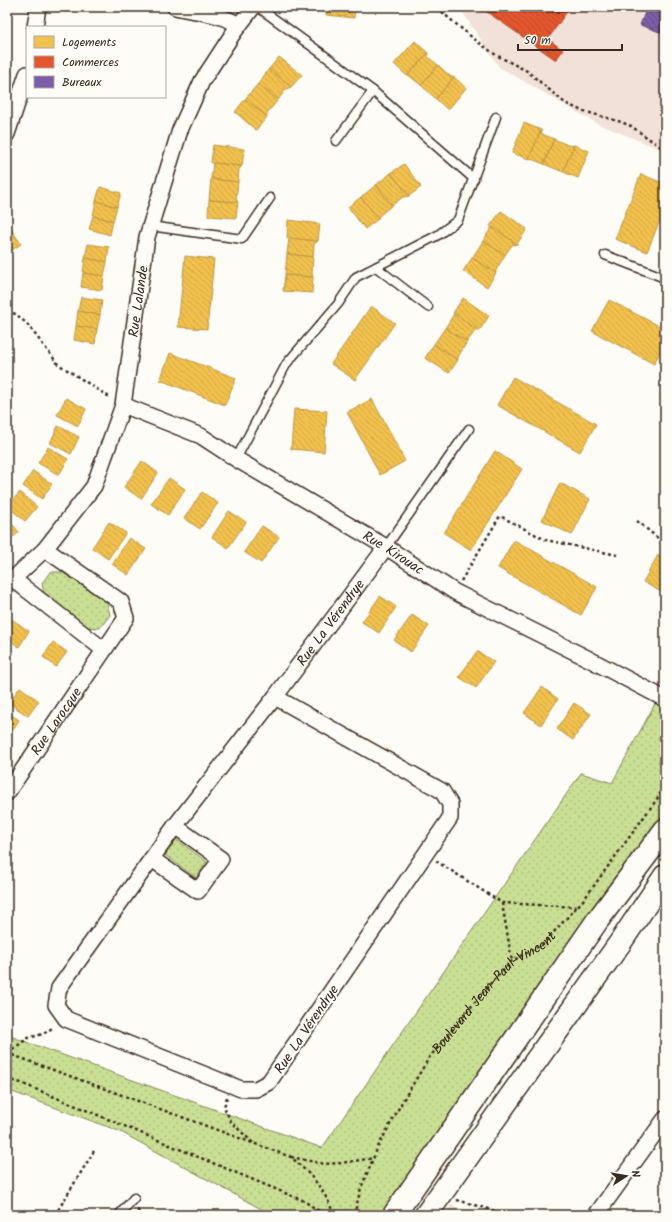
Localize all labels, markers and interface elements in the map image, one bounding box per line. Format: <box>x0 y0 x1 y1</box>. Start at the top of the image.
legend <box>26 26 166 98</box>
scale bar <box>518 26 622 52</box>
text: 50 m <box>524 31 551 50</box>
text: Logements <box>62 33 116 52</box>
text: Commerces <box>62 53 119 72</box>
text: Bureaux <box>62 73 102 92</box>
street label: Rue Lalande <box>123 264 155 339</box>
street label: Rue Kirouac <box>358 526 428 581</box>
street label: Rue La Vérendrye <box>291 574 371 671</box>
street label: Rue Larocque <box>26 683 88 760</box>
street label: Boulevard Jean-Paul-Vincent <box>427 926 562 1059</box>
street label: Rue La Vérendrye <box>269 980 345 1078</box>
north arrow <box>606 1156 646 1196</box>
text: N <box>625 1169 644 1179</box>

